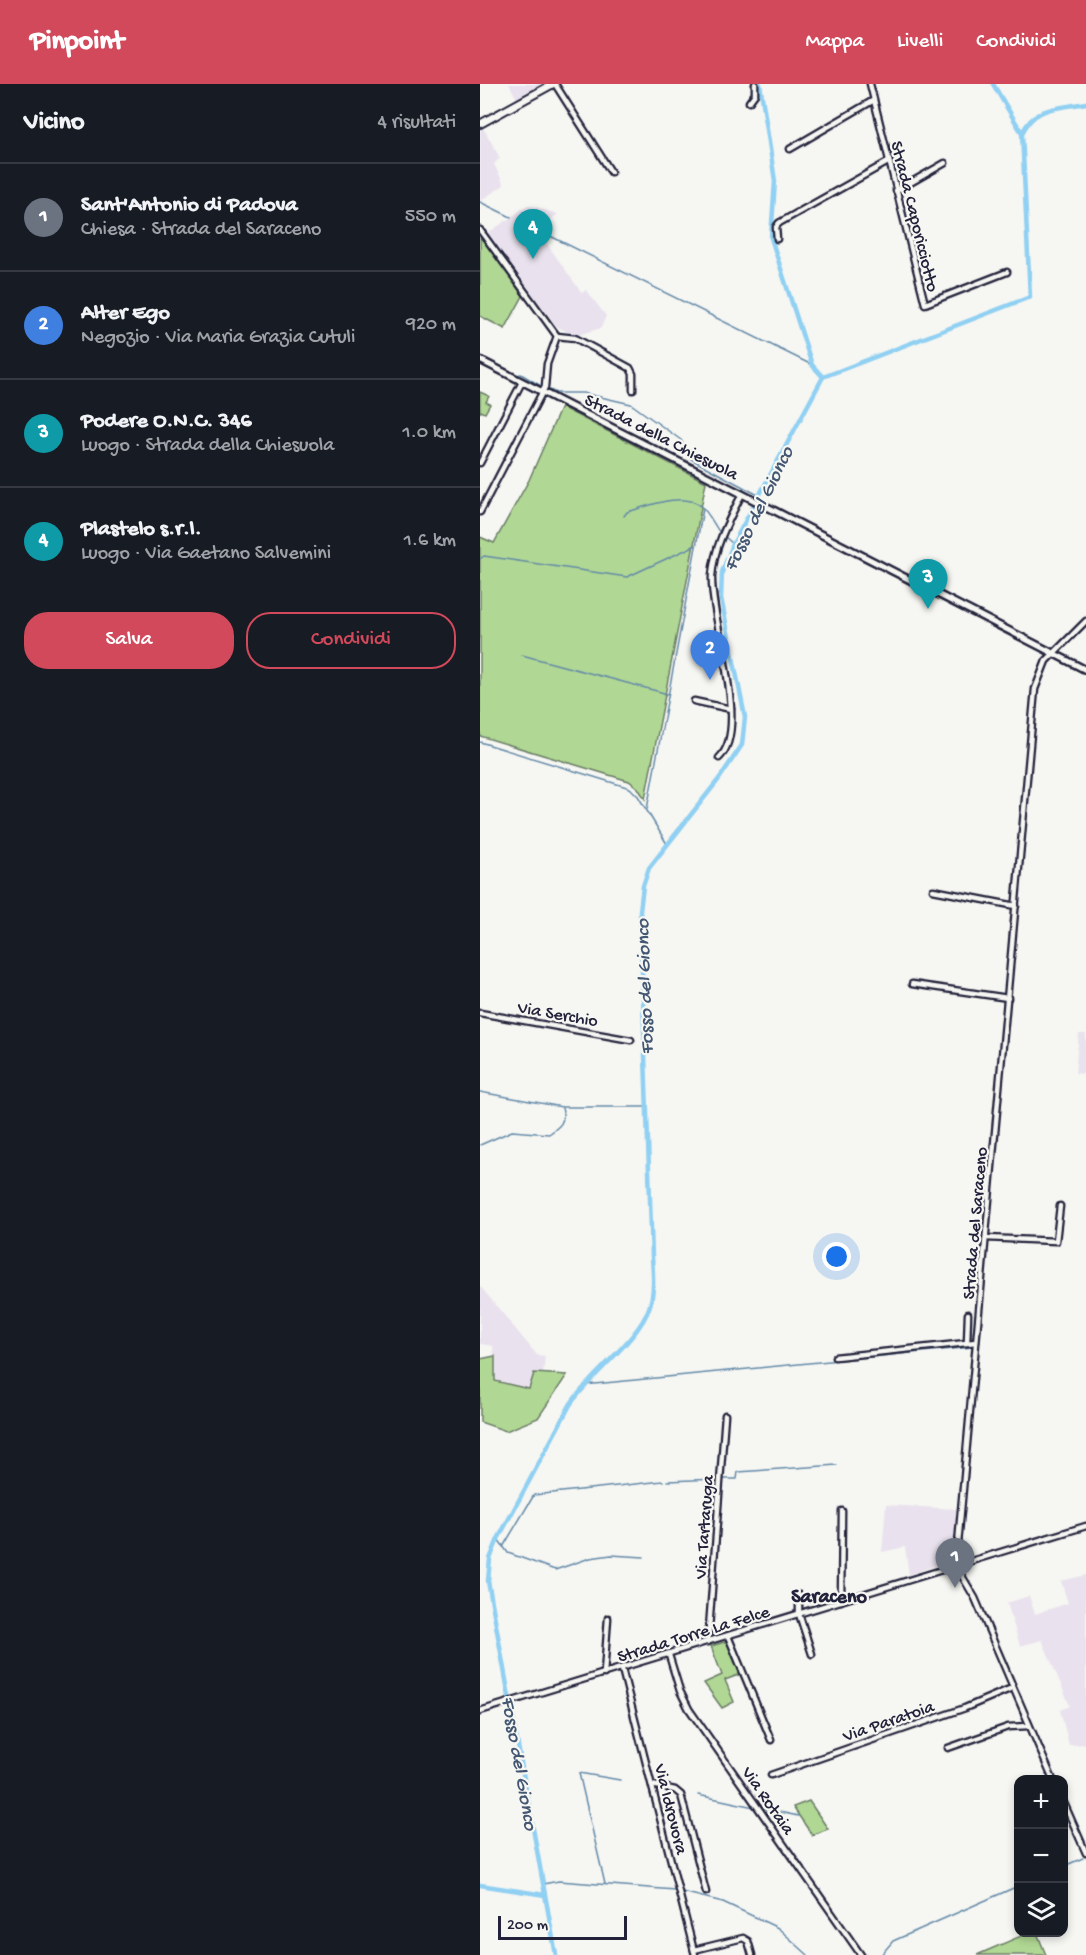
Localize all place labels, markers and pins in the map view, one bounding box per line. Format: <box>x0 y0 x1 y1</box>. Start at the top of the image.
pin: 4 <box>514 210 552 259</box>
pin: 3 <box>908 560 948 609</box>
pin: 2 <box>690 630 730 680</box>
pin: 1 <box>936 1538 974 1588</box>

